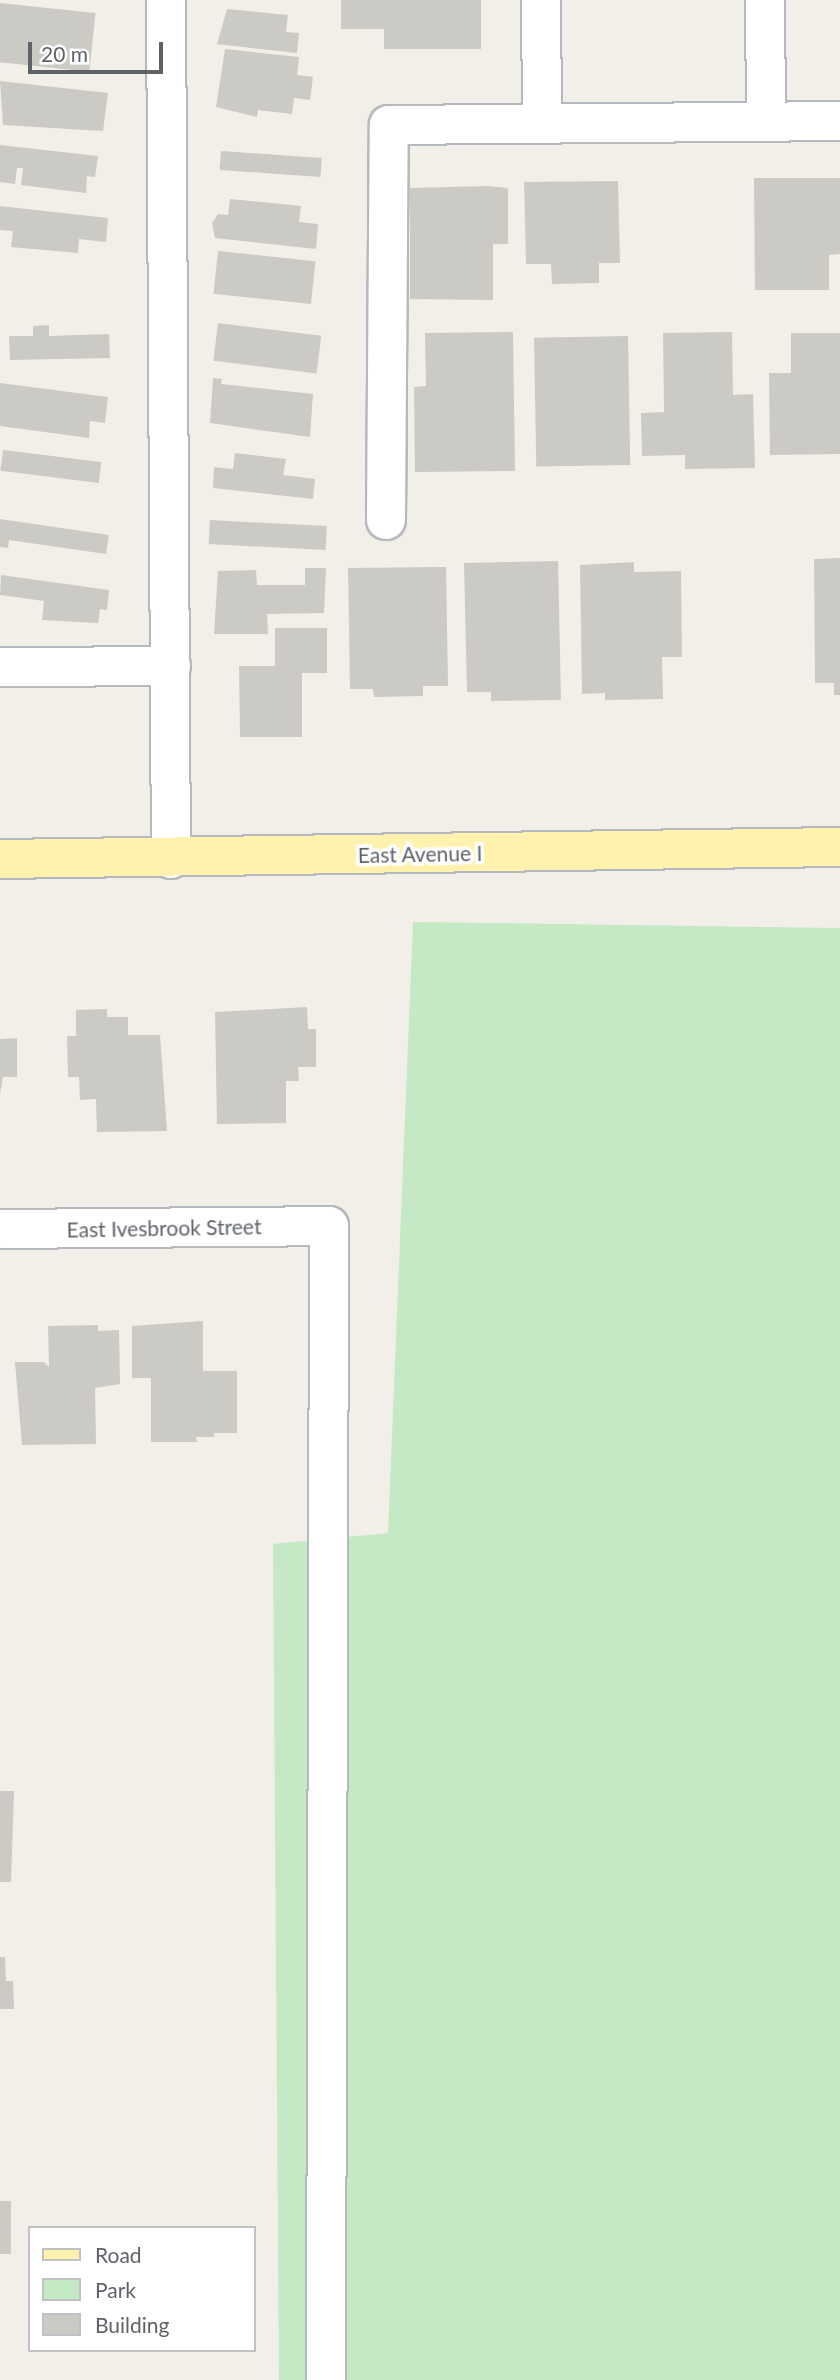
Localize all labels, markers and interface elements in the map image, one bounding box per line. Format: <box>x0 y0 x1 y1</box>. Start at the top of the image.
scale bar <box>32 28 166 72</box>
text: 20 m <box>41 41 88 66</box>
street label: East Avenue I <box>357 840 483 868</box>
street label: East Ivesbrook Street <box>66 1214 262 1242</box>
legend <box>28 2226 256 2352</box>
text: Road <box>95 2242 142 2267</box>
text: Park <box>95 2277 136 2302</box>
text: Building <box>95 2312 170 2337</box>

